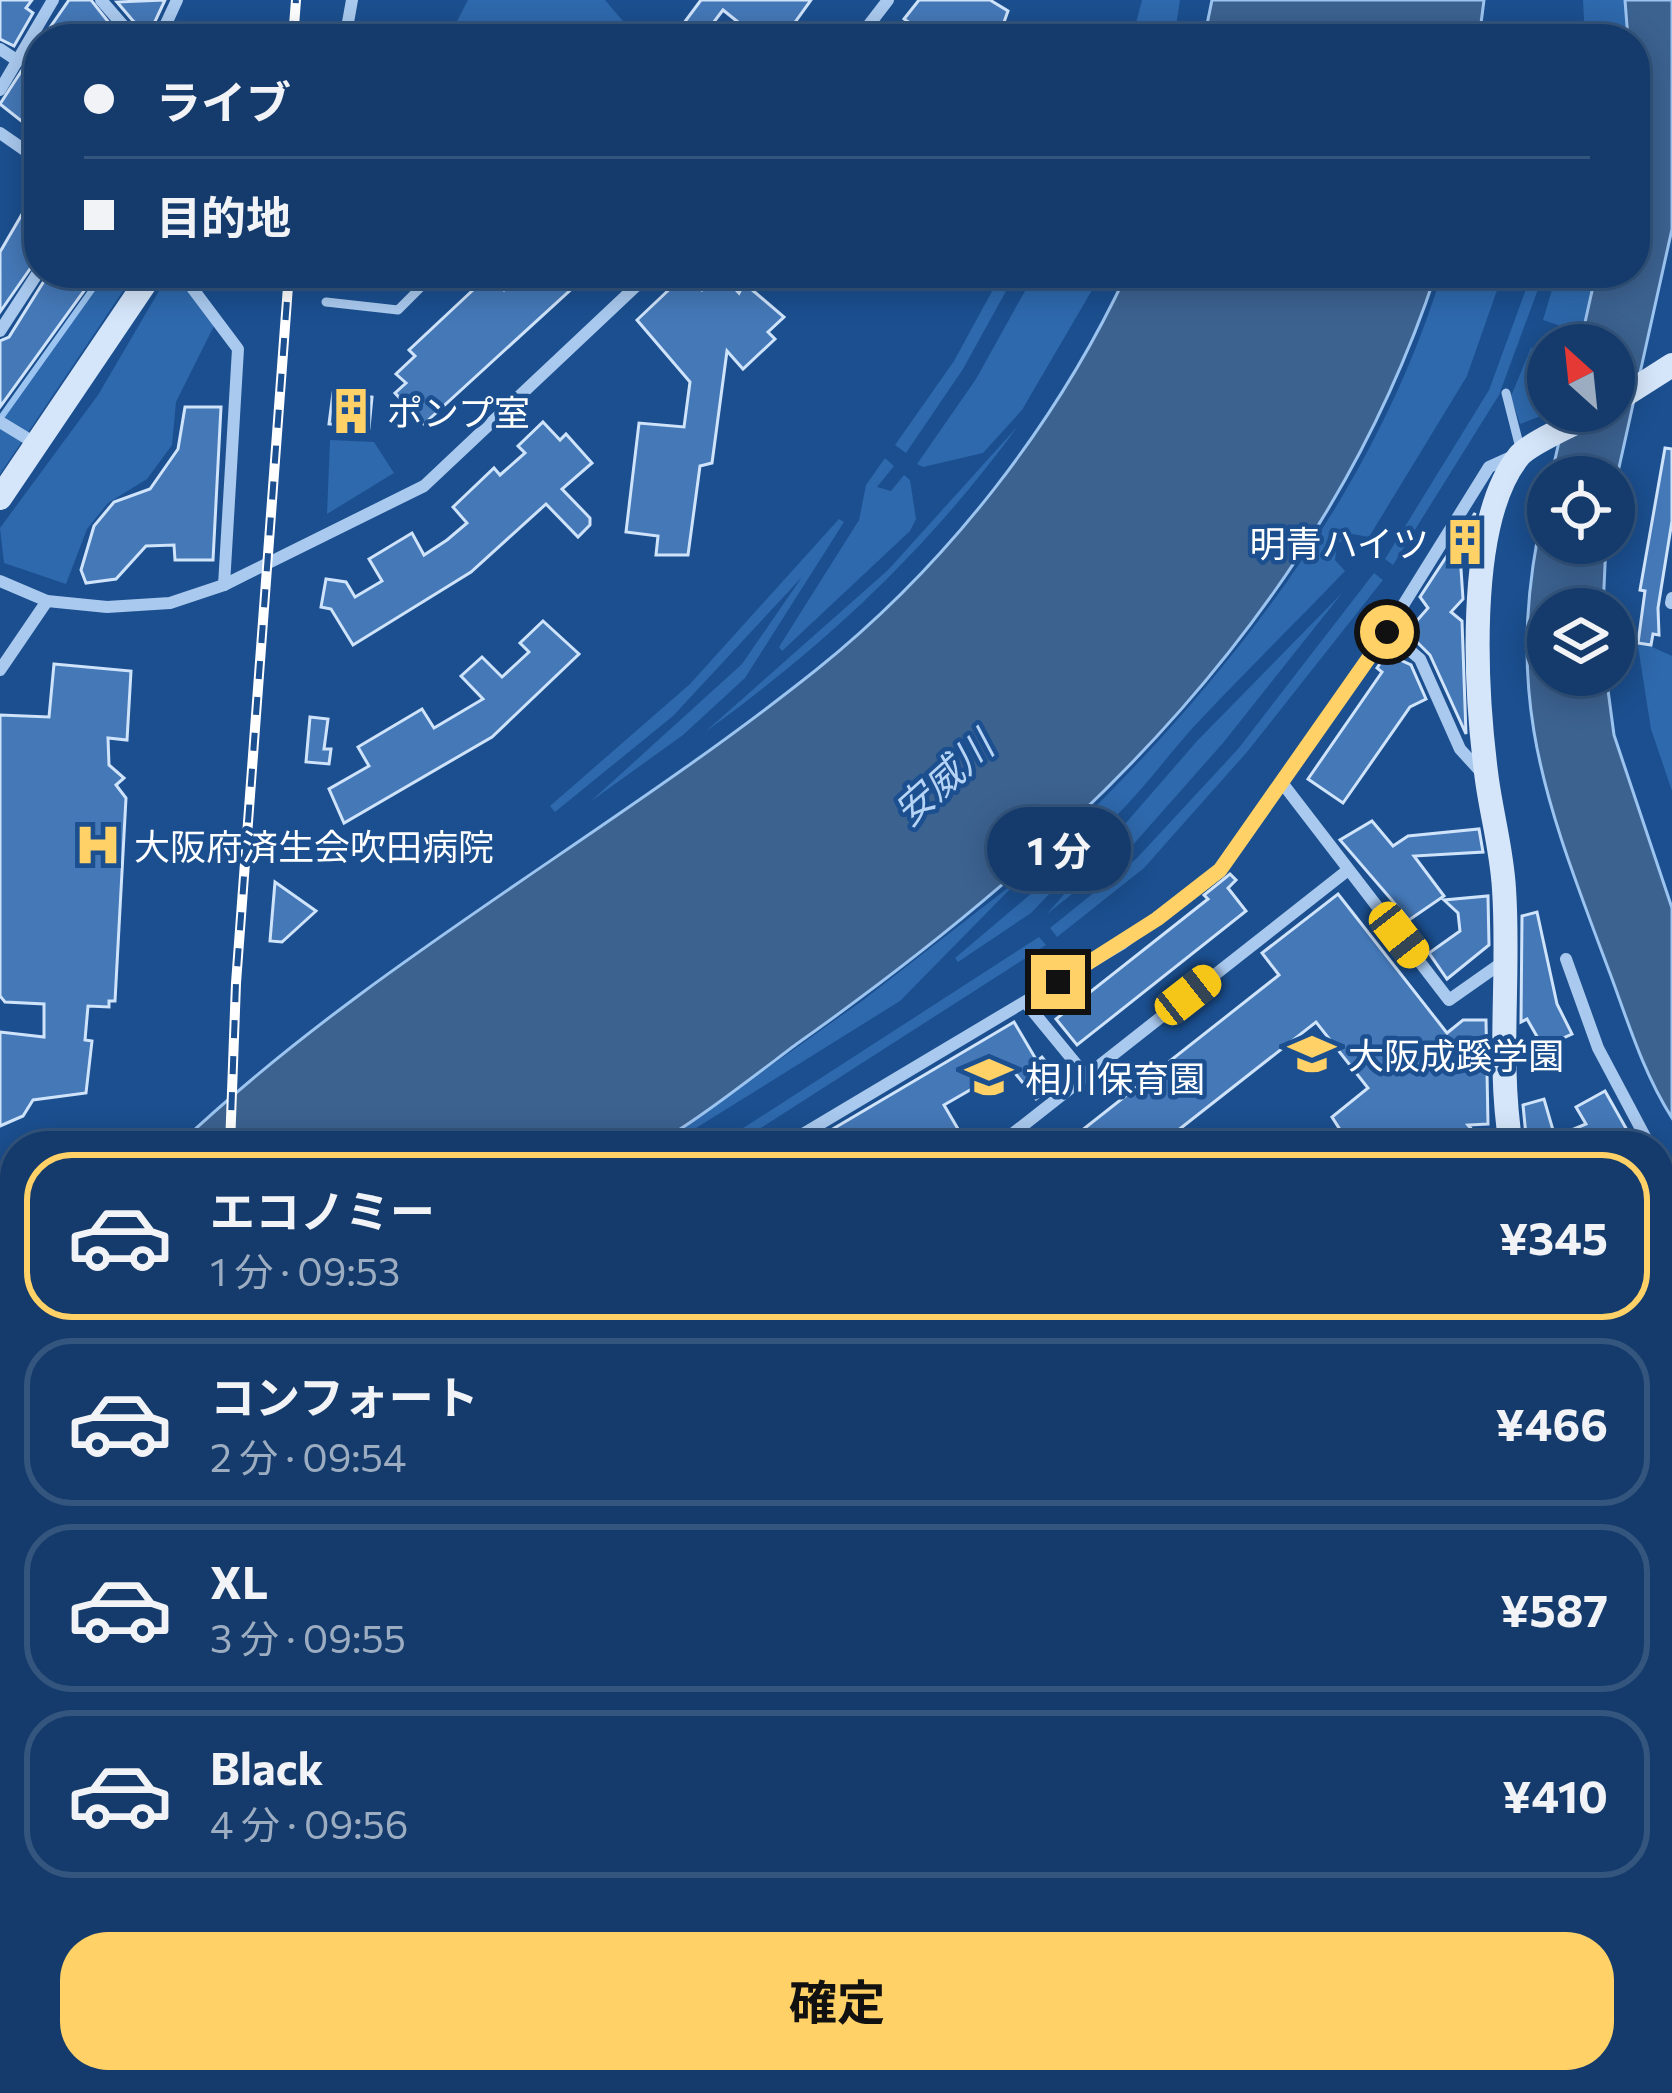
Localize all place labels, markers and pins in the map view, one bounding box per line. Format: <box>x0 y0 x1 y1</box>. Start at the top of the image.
building icon: ポンプ室 <box>326 386 376 436</box>
place label: ポンプ室 <box>387 389 530 433</box>
building icon: 明青ハイツ <box>1440 517 1490 567</box>
place label: 明青ハイツ <box>1250 520 1429 564</box>
hospital icon: 大阪府済生会吹田病院 <box>73 820 123 870</box>
place label: 大阪府済生会吹田病院 <box>134 823 494 867</box>
school or university icon: 大阪成蹊学園 <box>1287 1029 1337 1079</box>
place label: 大阪成蹊学園 <box>1348 1032 1564 1076</box>
school or university icon: 相川保育園 <box>964 1052 1014 1102</box>
place label: 相川保育園 <box>1025 1055 1205 1099</box>

